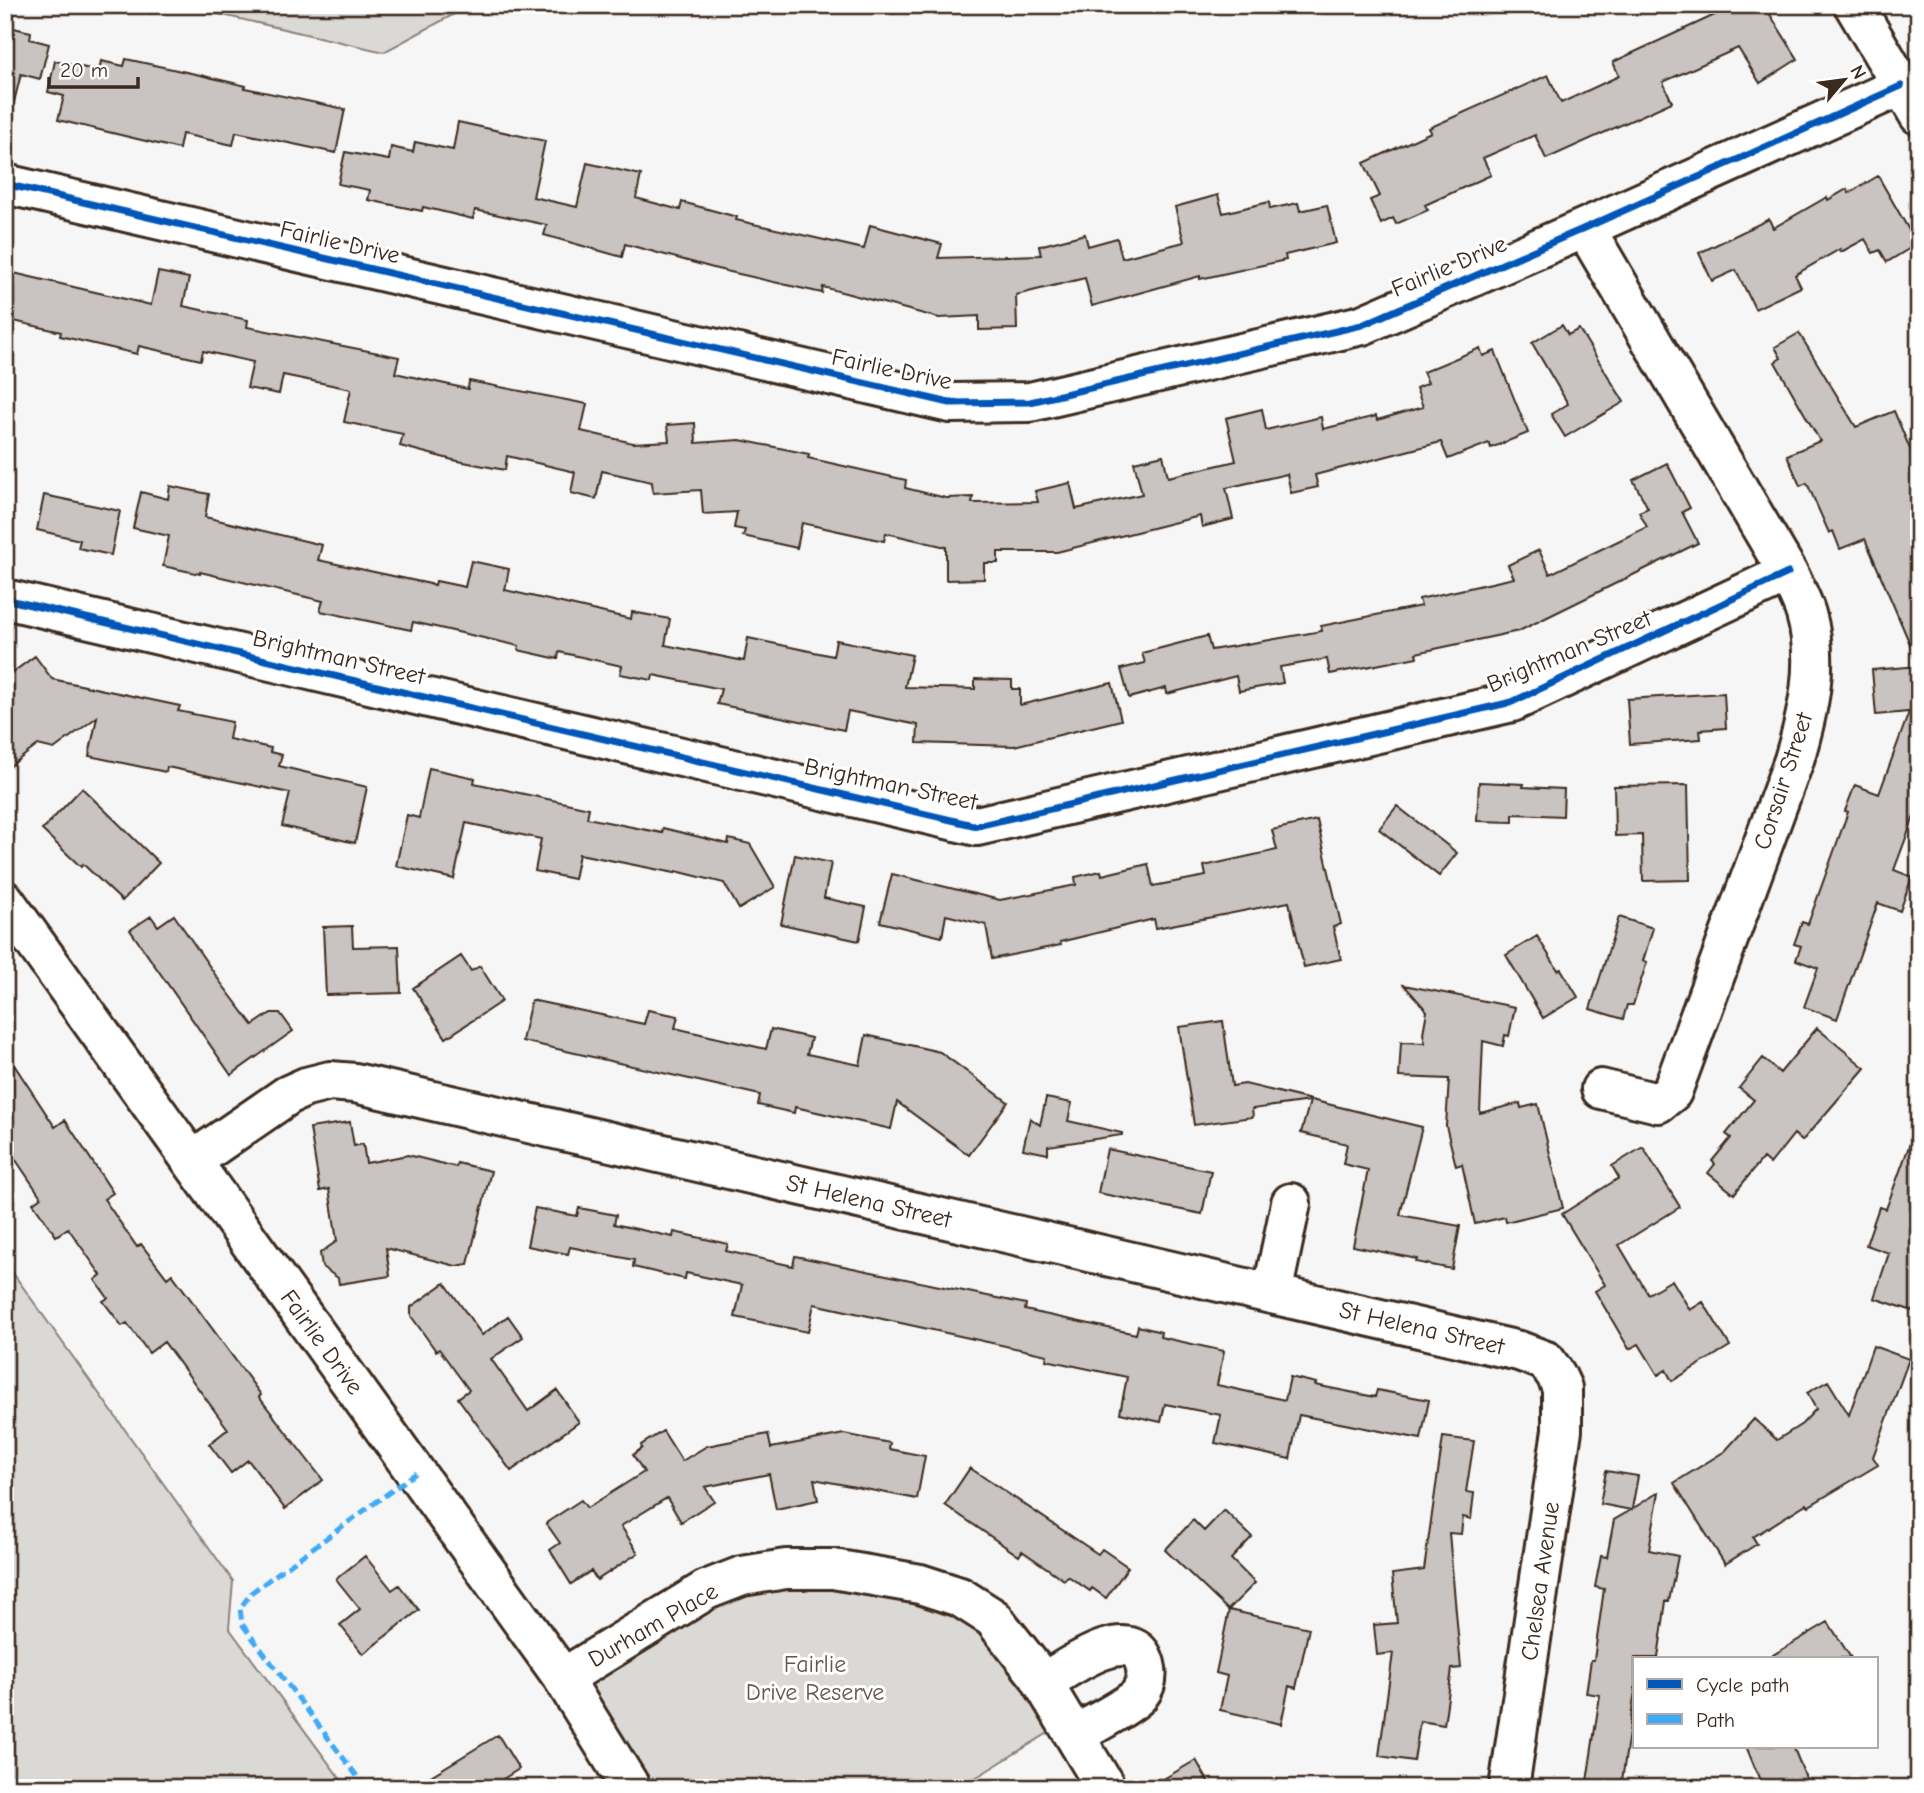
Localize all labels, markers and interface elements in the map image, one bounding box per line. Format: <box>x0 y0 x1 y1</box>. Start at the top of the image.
scale bar <box>49 46 138 90</box>
north arrow <box>1808 46 1878 116</box>
text: 20 m <box>60 58 108 82</box>
text: N <box>1845 61 1871 83</box>
street label: Fairlie Drive <box>277 215 403 269</box>
street label: Fairlie Drive <box>1387 229 1511 303</box>
street label: Fairlie Drive <box>829 343 955 395</box>
street label: Brightman Street <box>1483 603 1656 698</box>
street label: Brightman Street <box>250 624 429 691</box>
street label: Corsair Street <box>1748 708 1819 853</box>
street label: Brightman Street <box>802 752 981 816</box>
street label: St Helena Street <box>784 1168 955 1234</box>
street label: Fairlie Drive <box>275 1284 369 1400</box>
street label: St Helena Street <box>1337 1295 1508 1361</box>
street label: Chelsea Avenue <box>1515 1500 1565 1662</box>
street label: Durham Place <box>583 1577 723 1673</box>
park label: Fairlie Drive Reserve <box>746 1650 884 1706</box>
legend <box>1633 1657 1878 1748</box>
text: Cycle path <box>1696 1673 1789 1697</box>
text: Path <box>1696 1708 1735 1732</box>

